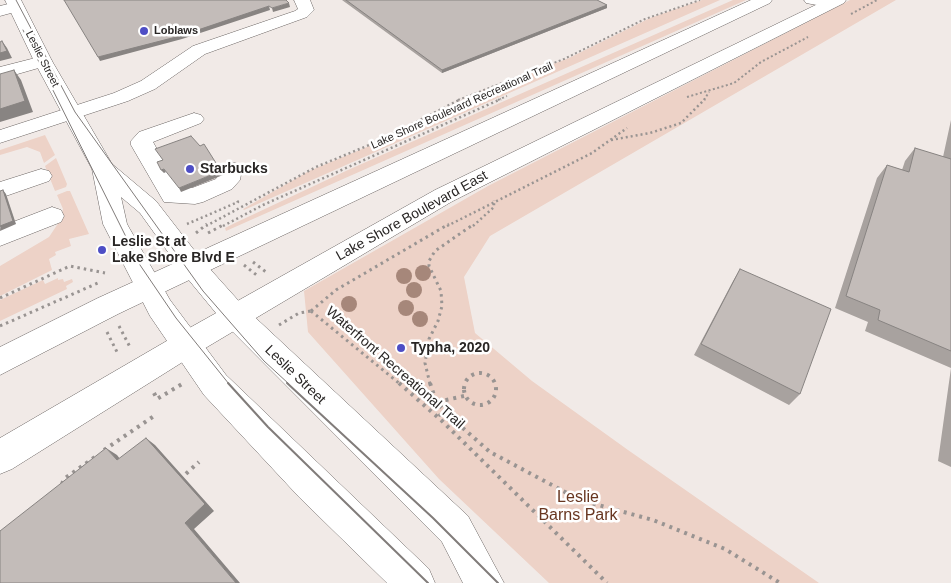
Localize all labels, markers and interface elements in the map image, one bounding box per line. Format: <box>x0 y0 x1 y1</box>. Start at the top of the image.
place label: Loblaws <box>154 24 198 38</box>
marker: Loblaws <box>138 25 150 37</box>
street label: Leslie Street <box>22 29 62 89</box>
street label: Lake Shore Boulevard Recreational Trail <box>369 60 555 152</box>
place label: Starbucks <box>200 161 268 177</box>
marker: Starbucks <box>184 163 196 175</box>
street label: Lake Shore Boulevard East <box>333 167 491 265</box>
place label: Leslie St at Lake Shore Blvd E <box>112 234 235 266</box>
marker: Leslie St at Lake Shore Blvd E <box>96 244 108 256</box>
street label: Waterfront Recreational Trail <box>322 303 468 433</box>
place label: Typha, 2020 <box>411 340 490 356</box>
street label: Leslie Street <box>261 342 329 408</box>
marker: Typha, 2020 <box>395 342 407 354</box>
park label: Leslie Barns Park <box>538 488 618 526</box>

